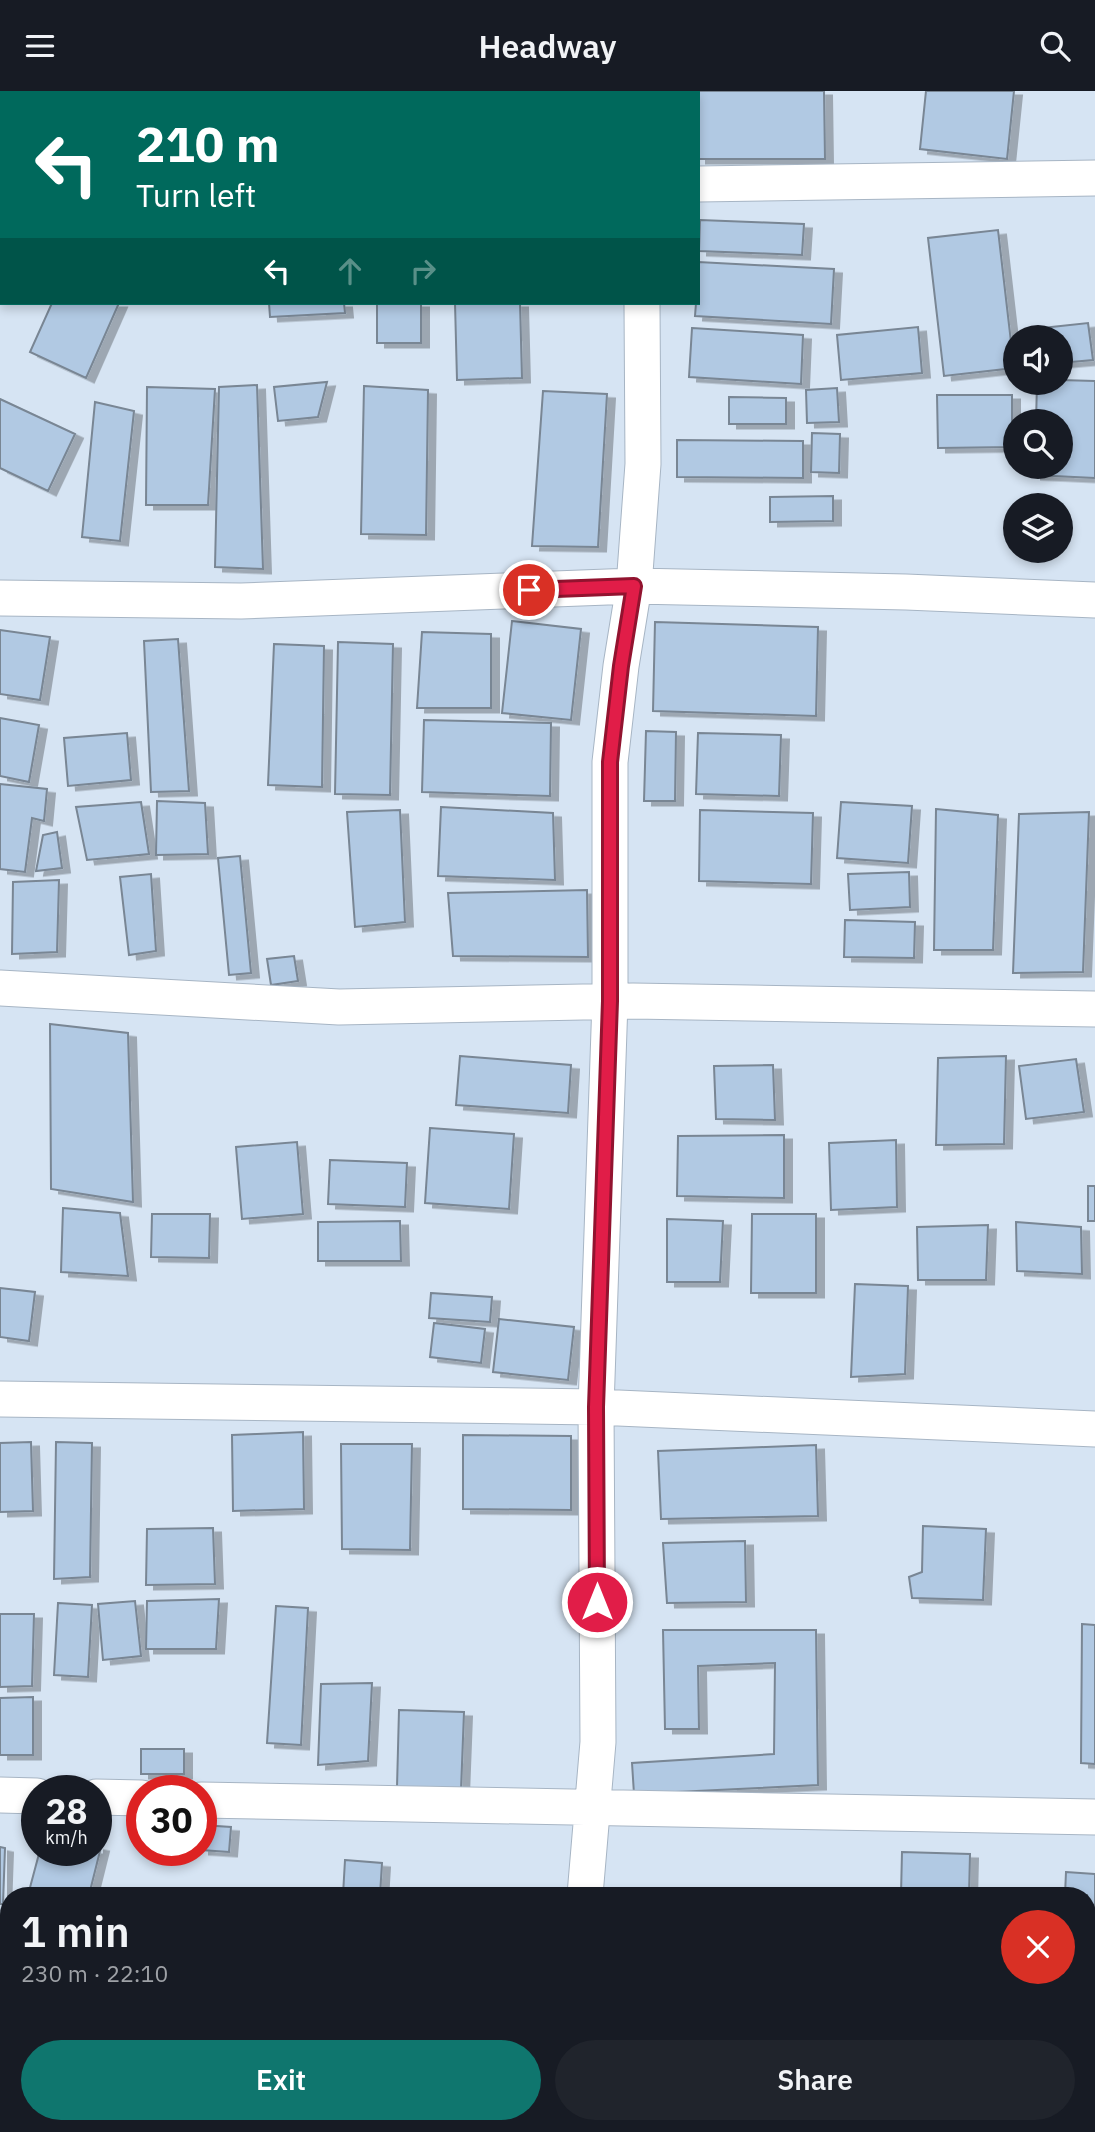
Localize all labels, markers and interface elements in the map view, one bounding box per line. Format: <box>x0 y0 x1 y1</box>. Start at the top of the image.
text: Headway <box>478 25 617 67</box>
icon: menu <box>21 27 59 65</box>
icon: search <box>1036 27 1074 65</box>
text: 210 m <box>136 112 280 175</box>
icon: left <box>21 119 112 210</box>
text: Turn left <box>136 174 256 216</box>
icon: left <box>258 252 296 290</box>
icon: ahead <box>331 252 369 290</box>
icon: right <box>404 252 442 290</box>
map controls <box>1003 325 1073 563</box>
button: sound <box>1003 325 1073 395</box>
button: search <box>1003 409 1073 479</box>
button: layers <box>1003 493 1073 563</box>
pin <box>499 560 559 620</box>
icon: arrive <box>510 571 548 609</box>
position arrow <box>560 1565 634 1639</box>
speed limit sign: 30 <box>126 1775 217 1866</box>
text: 28 <box>45 1788 88 1834</box>
text: km/h <box>45 1826 88 1849</box>
text: 1 min <box>21 1904 130 1959</box>
button: close <box>1001 1910 1075 1984</box>
text: 230 m · 22:10 <box>21 1958 168 1988</box>
button: Exit <box>21 2040 541 2120</box>
button: Share <box>555 2040 1075 2120</box>

